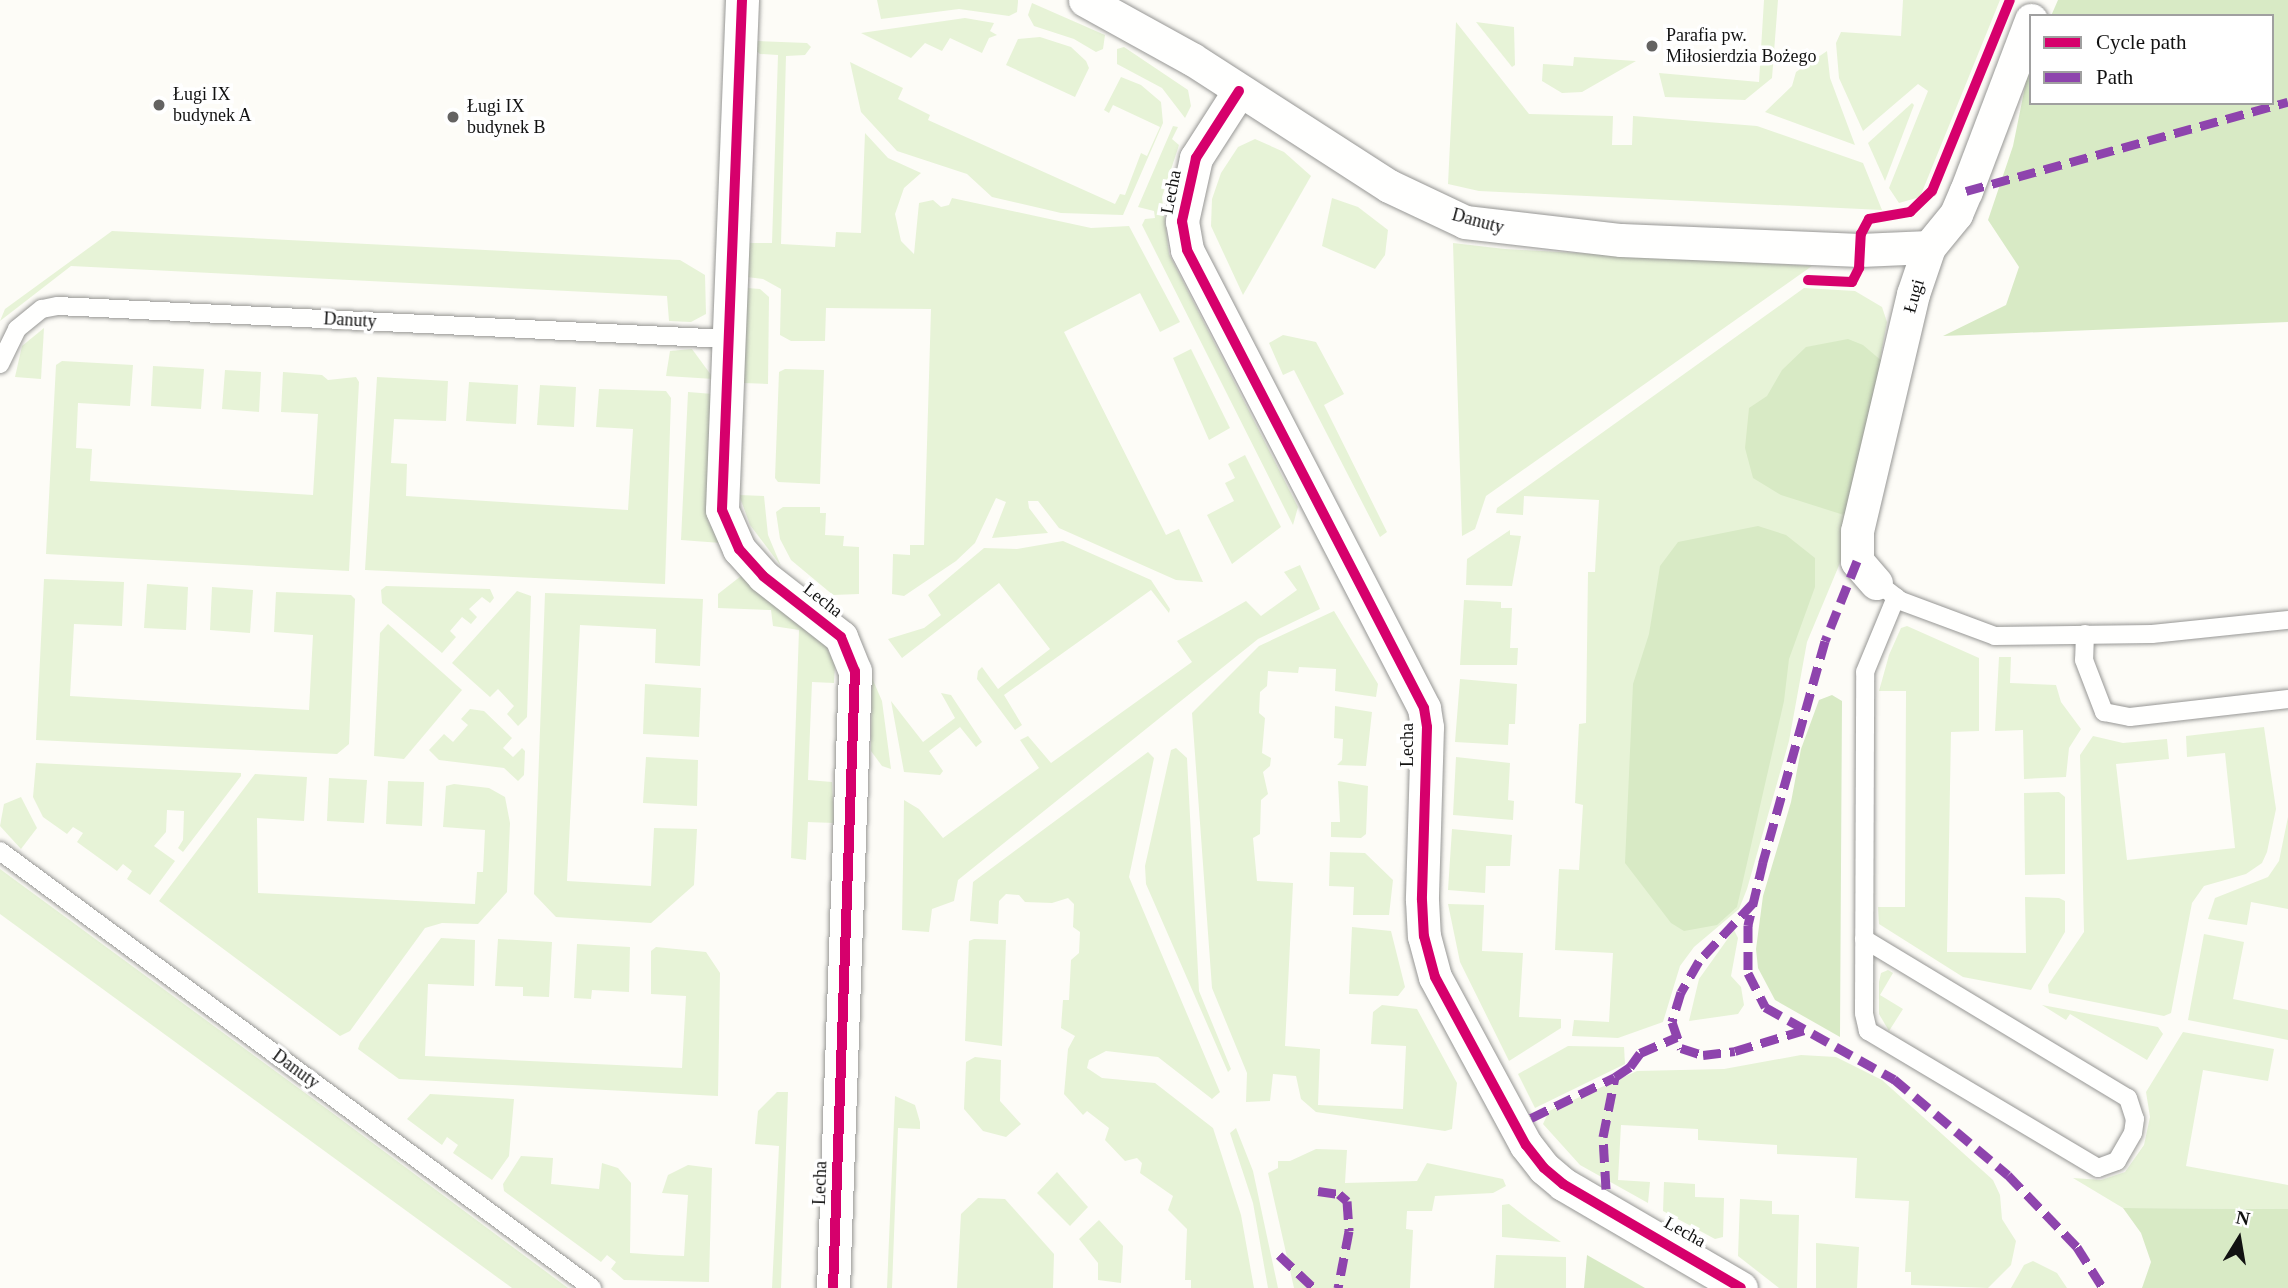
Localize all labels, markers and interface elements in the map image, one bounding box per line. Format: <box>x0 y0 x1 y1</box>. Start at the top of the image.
legend <box>2029 14 2274 105</box>
place label: Parafia pw. Miłosierdzia Bożego <box>1666 25 1816 68</box>
text: Cycle path <box>2096 30 2186 54</box>
marker: Parafia pw. Miłosierdzia Bożego <box>1644 38 1660 54</box>
text: Path <box>2096 65 2133 89</box>
place label: Ługi IX budynek A <box>173 84 252 126</box>
place label: Ługi IX budynek B <box>467 96 545 138</box>
marker: Ługi IX budynek A <box>151 97 167 113</box>
marker: Ługi IX budynek B <box>445 109 461 125</box>
street label: Lecha <box>1156 168 1186 216</box>
street label: Danuty <box>1450 204 1506 238</box>
street label: Ługi <box>1899 277 1929 315</box>
street label: Danuty <box>323 308 377 332</box>
street label: Lecha <box>799 578 847 622</box>
street label: Lecha <box>1396 723 1418 767</box>
street label: Danuty <box>268 1045 324 1093</box>
street label: Lecha <box>808 1161 832 1205</box>
north arrow <box>2204 1204 2274 1274</box>
text: N <box>2234 1206 2252 1230</box>
street label: Lecha <box>1661 1212 1709 1252</box>

